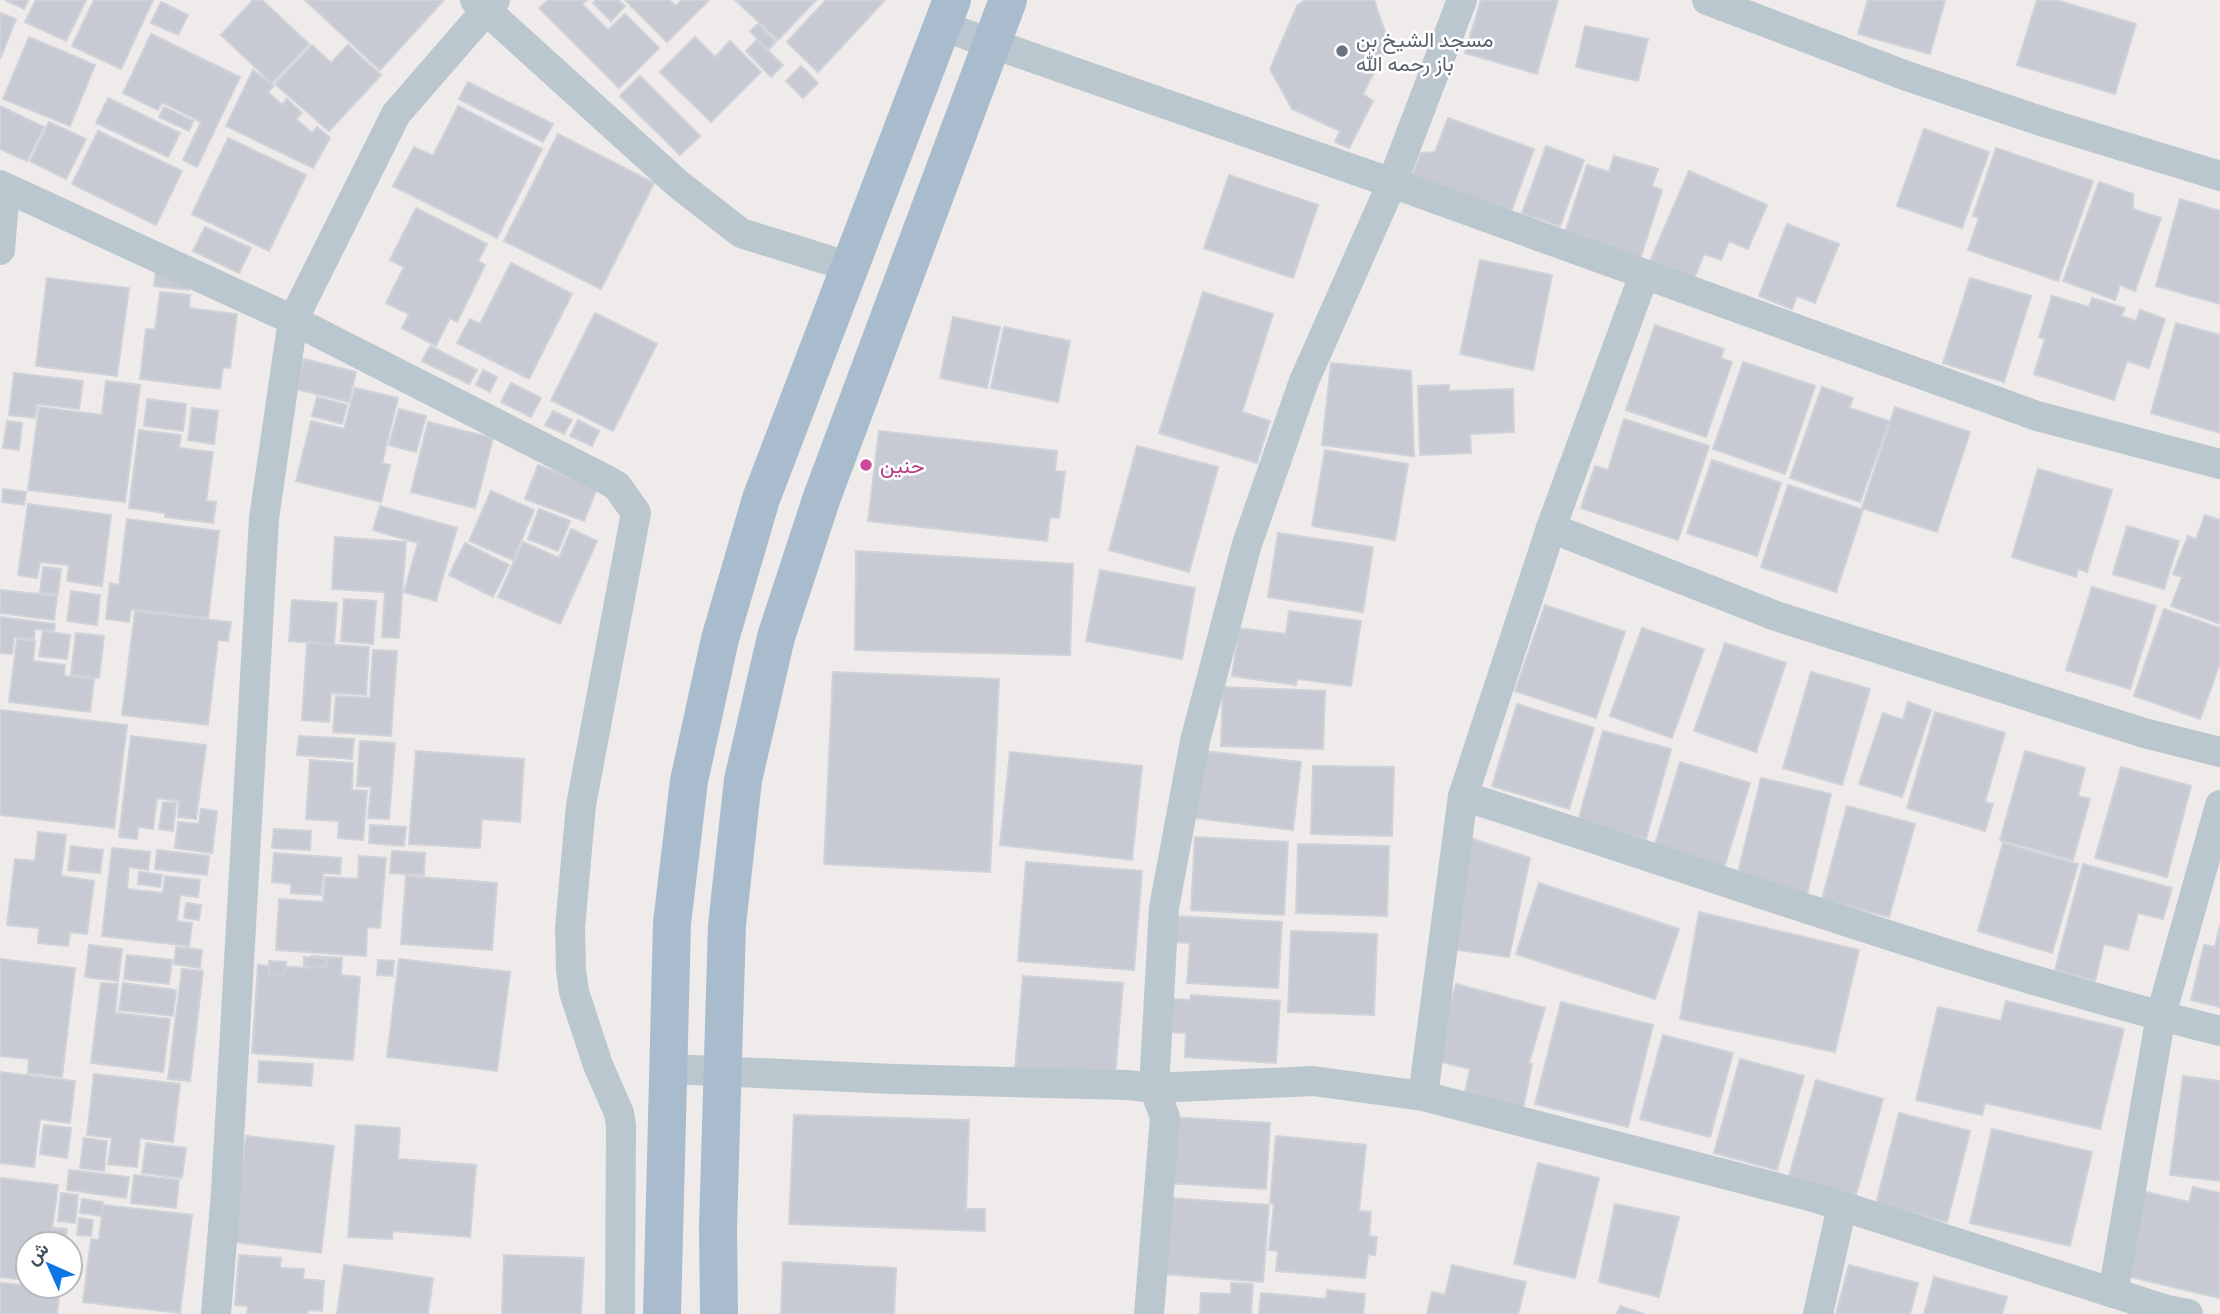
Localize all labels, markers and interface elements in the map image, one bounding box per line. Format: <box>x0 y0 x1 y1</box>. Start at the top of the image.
place label: مسجد الشيخ بن باز رحمه الله <box>1356 25 1494 77</box>
marker: مسجد الشيخ بن باز رحمه الله <box>1334 43 1350 59</box>
place label: حنين <box>880 451 925 479</box>
marker: حنين <box>858 457 874 473</box>
north arrow <box>14 1230 84 1300</box>
text: ش <box>20 1236 54 1270</box>

